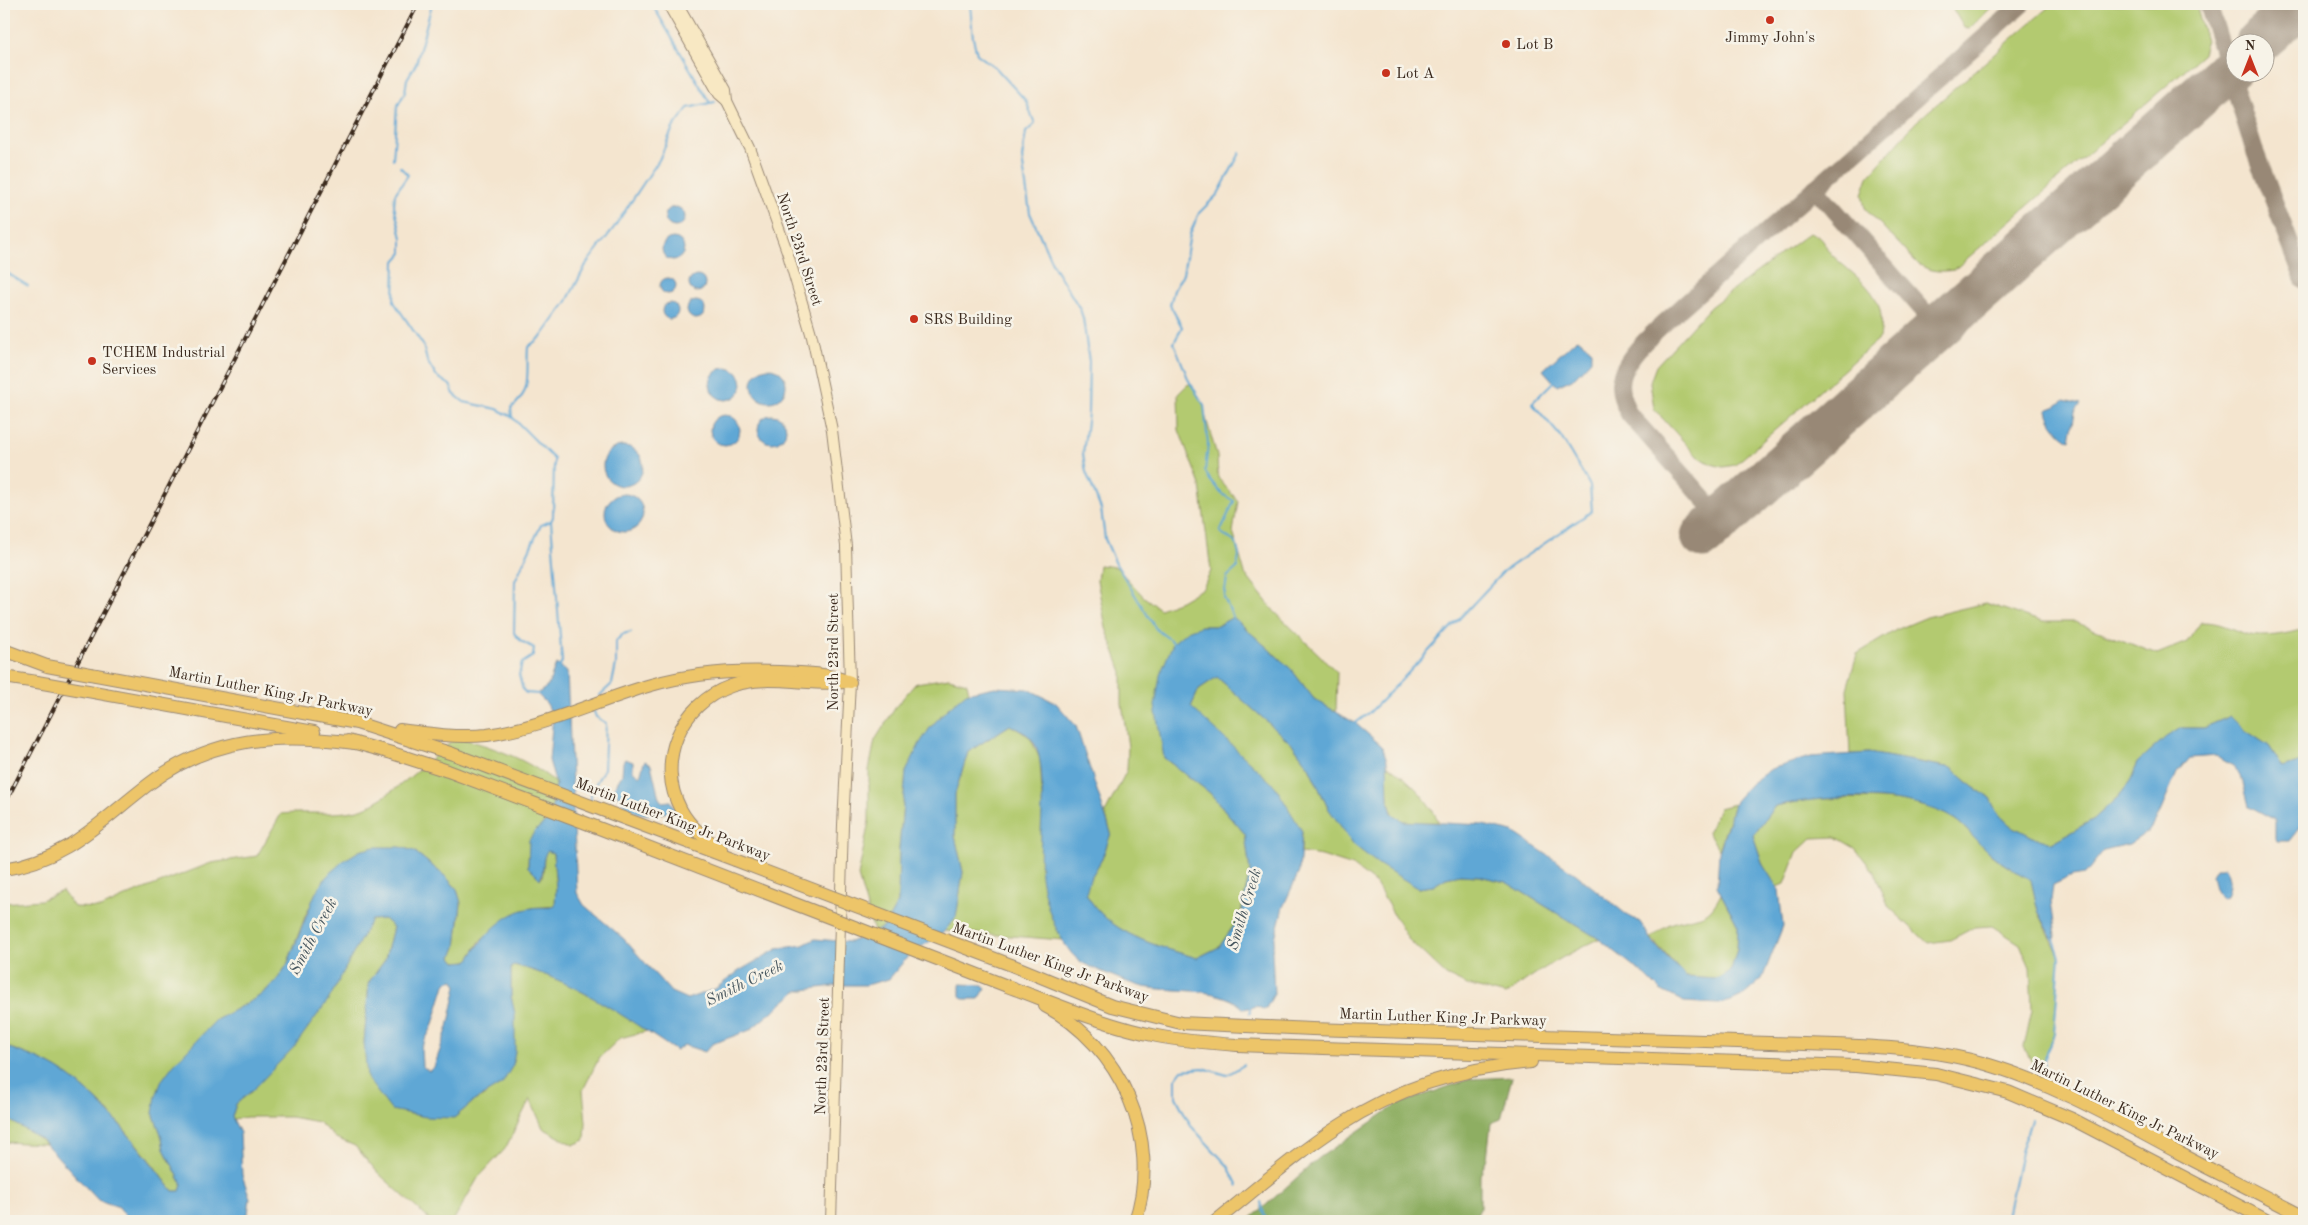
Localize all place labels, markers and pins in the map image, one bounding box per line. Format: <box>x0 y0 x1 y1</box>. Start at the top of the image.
marker: Jimmy John's <box>1764 14 1776 26</box>
place label: Jimmy John's <box>1725 31 1815 46</box>
marker: Lot B <box>1500 38 1512 50</box>
place label: Lot B <box>1516 38 1553 53</box>
marker: Lot A <box>1380 67 1392 79</box>
place label: Lot A <box>1396 67 1435 82</box>
marker: SRS Building <box>908 313 920 325</box>
place label: SRS Building <box>924 313 1012 328</box>
place label: TCHEM Industrial Services <box>102 346 225 378</box>
marker: TCHEM Industrial Services <box>86 355 98 367</box>

